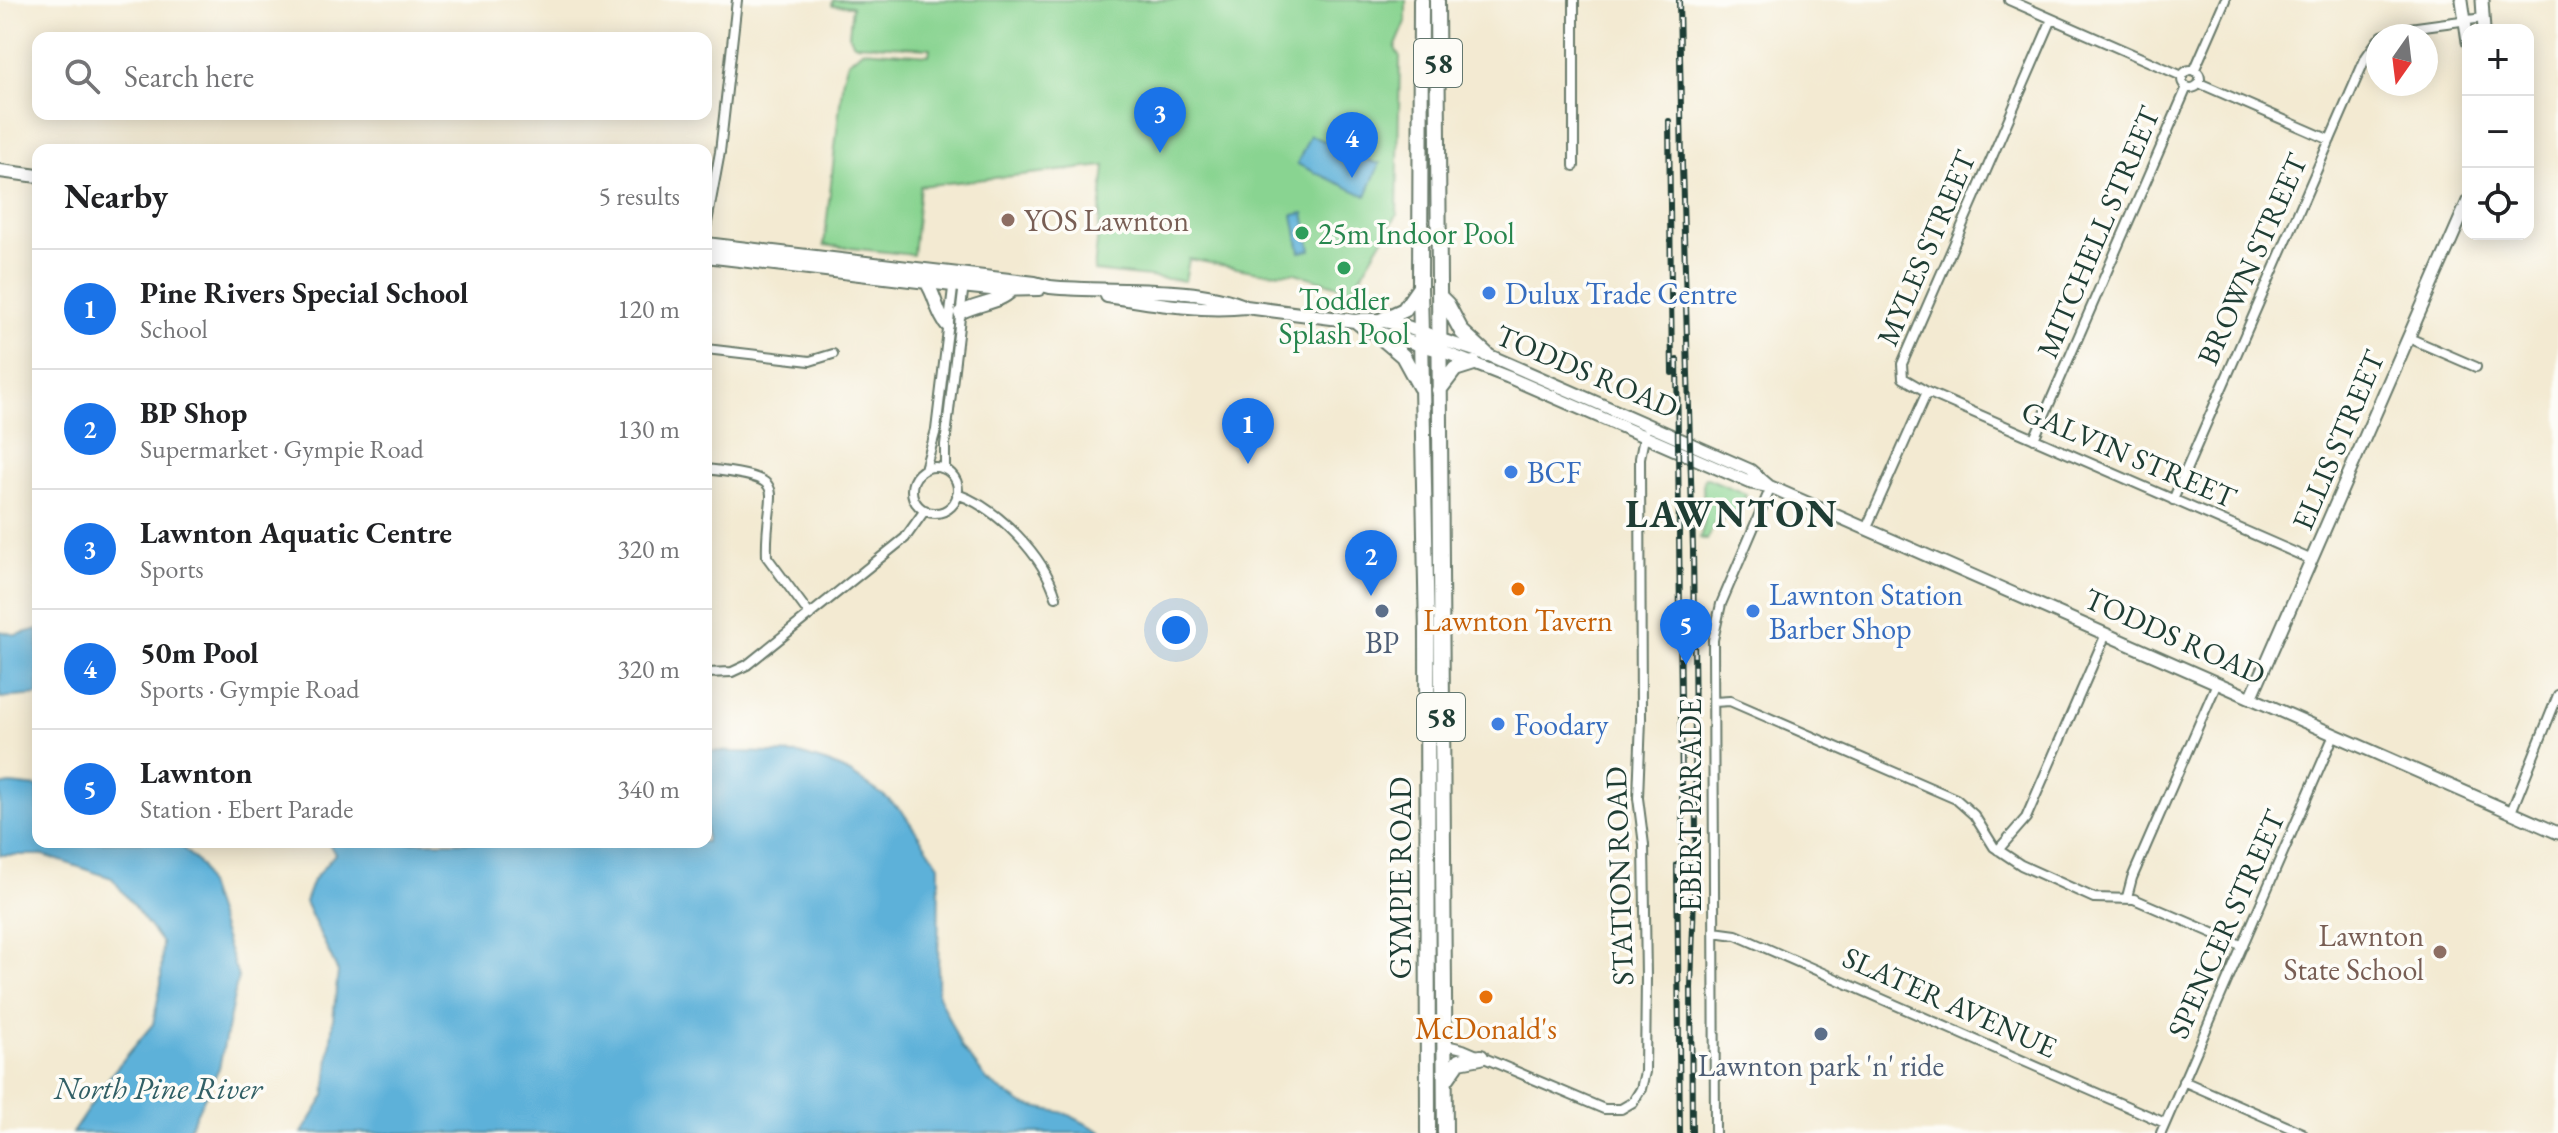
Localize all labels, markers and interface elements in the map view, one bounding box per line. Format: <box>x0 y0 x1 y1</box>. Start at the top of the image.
north arrow <box>2366 24 2438 96</box>
map controls <box>2462 24 2534 240</box>
button: + <box>2462 24 2534 96</box>
search box <box>32 32 712 120</box>
road number: 58 <box>1414 39 1462 87</box>
icon: search <box>60 54 104 98</box>
text: Search here <box>124 57 254 96</box>
pin: 3 <box>1134 87 1186 153</box>
button: − <box>2462 96 2534 168</box>
street label: MITCHELL STREET <box>2027 99 2169 364</box>
pin: 4 <box>1326 112 1378 178</box>
street label: MYLES STREET <box>1867 144 1985 351</box>
street label: BROWN STREET <box>2188 146 2316 371</box>
button: locate <box>2462 168 2534 240</box>
text: Nearby <box>64 174 168 218</box>
text: 5 results <box>599 179 680 213</box>
place label: YOS Lawnton <box>1024 201 1189 240</box>
marker: YOS Lawnton <box>999 211 1017 229</box>
place label: 25m Indoor Pool <box>1318 214 1515 253</box>
marker: 25m Indoor Pool <box>1293 224 1311 242</box>
marker: Toddler Splash Pool <box>1335 259 1353 277</box>
text: Pine Rivers Special School <box>140 273 468 312</box>
place label: Dulux Trade Centre <box>1505 274 1737 313</box>
place label: Toddler Splash Pool <box>1279 280 1409 353</box>
marker: Dulux Trade Centre <box>1480 284 1498 302</box>
text: 1 <box>83 292 97 326</box>
text: 120 m <box>617 292 680 326</box>
text: School <box>140 312 208 346</box>
street label: TODDS ROAD <box>1490 315 1684 427</box>
street label: ELLIS STREET <box>2283 343 2394 536</box>
street label: GALVIN STREET <box>2016 391 2243 517</box>
text: BP Shop <box>140 393 247 432</box>
pin: 1 <box>1222 398 1274 464</box>
text: 2 <box>83 412 97 446</box>
text: 130 m <box>617 412 680 446</box>
text: Supermarket · Gympie Road <box>140 432 424 466</box>
place label: BCF <box>1527 453 1581 492</box>
marker: BCF <box>1502 463 1520 481</box>
district label: LAWNTON <box>1625 489 1839 538</box>
text: Lawnton Aquatic Centre <box>140 513 452 552</box>
pin: 2 <box>1345 530 1397 596</box>
text: 3 <box>83 532 97 566</box>
text: 320 m <box>617 532 680 566</box>
text: Sports <box>140 552 204 586</box>
place label: Lawnton Station Barber Shop <box>1769 575 1963 648</box>
street label: TODDS ROAD <box>2078 579 2272 693</box>
marker: Lawnton Tavern <box>1509 580 1527 598</box>
pin: 5 <box>1660 599 1712 665</box>
place label: Lawnton Tavern <box>1423 601 1613 640</box>
marker: BP <box>1373 602 1391 620</box>
marker: Lawnton Station Barber Shop <box>1744 602 1762 620</box>
your location <box>1156 610 1196 650</box>
place label: BP <box>1365 623 1399 662</box>
text: 50m Pool <box>140 633 259 672</box>
text: 4 <box>83 652 97 686</box>
text: 320 m <box>617 652 680 686</box>
text: Sports · Gympie Road <box>140 672 360 706</box>
road number: 58 <box>1417 693 1465 741</box>
street label: EBERT PARADE <box>1671 698 1710 912</box>
place label: Foodary <box>1514 705 1609 744</box>
marker: Foodary <box>1489 715 1507 733</box>
text: Lawnton <box>140 753 252 792</box>
street label: STATION ROAD <box>1596 766 1642 986</box>
text: 5 <box>83 772 97 806</box>
text: 340 m <box>617 772 680 806</box>
street label: GYMPIE ROAD <box>1381 777 1420 979</box>
text: Station · Ebert Parade <box>140 792 353 826</box>
street label: SPENCER STREET <box>2158 803 2294 1044</box>
place label: Lawnton State School <box>2283 916 2424 989</box>
street label: SLATER AVENUE <box>1837 937 2063 1067</box>
marker: Lawnton State School <box>2431 943 2449 961</box>
marker: McDonald's <box>1477 988 1495 1006</box>
place label: McDonald's <box>1415 1009 1557 1048</box>
marker: Lawnton park 'n' ride <box>1812 1025 1830 1043</box>
place label: Lawnton park 'n' ride <box>1698 1046 1944 1085</box>
water label: North Pine River <box>53 1067 264 1109</box>

